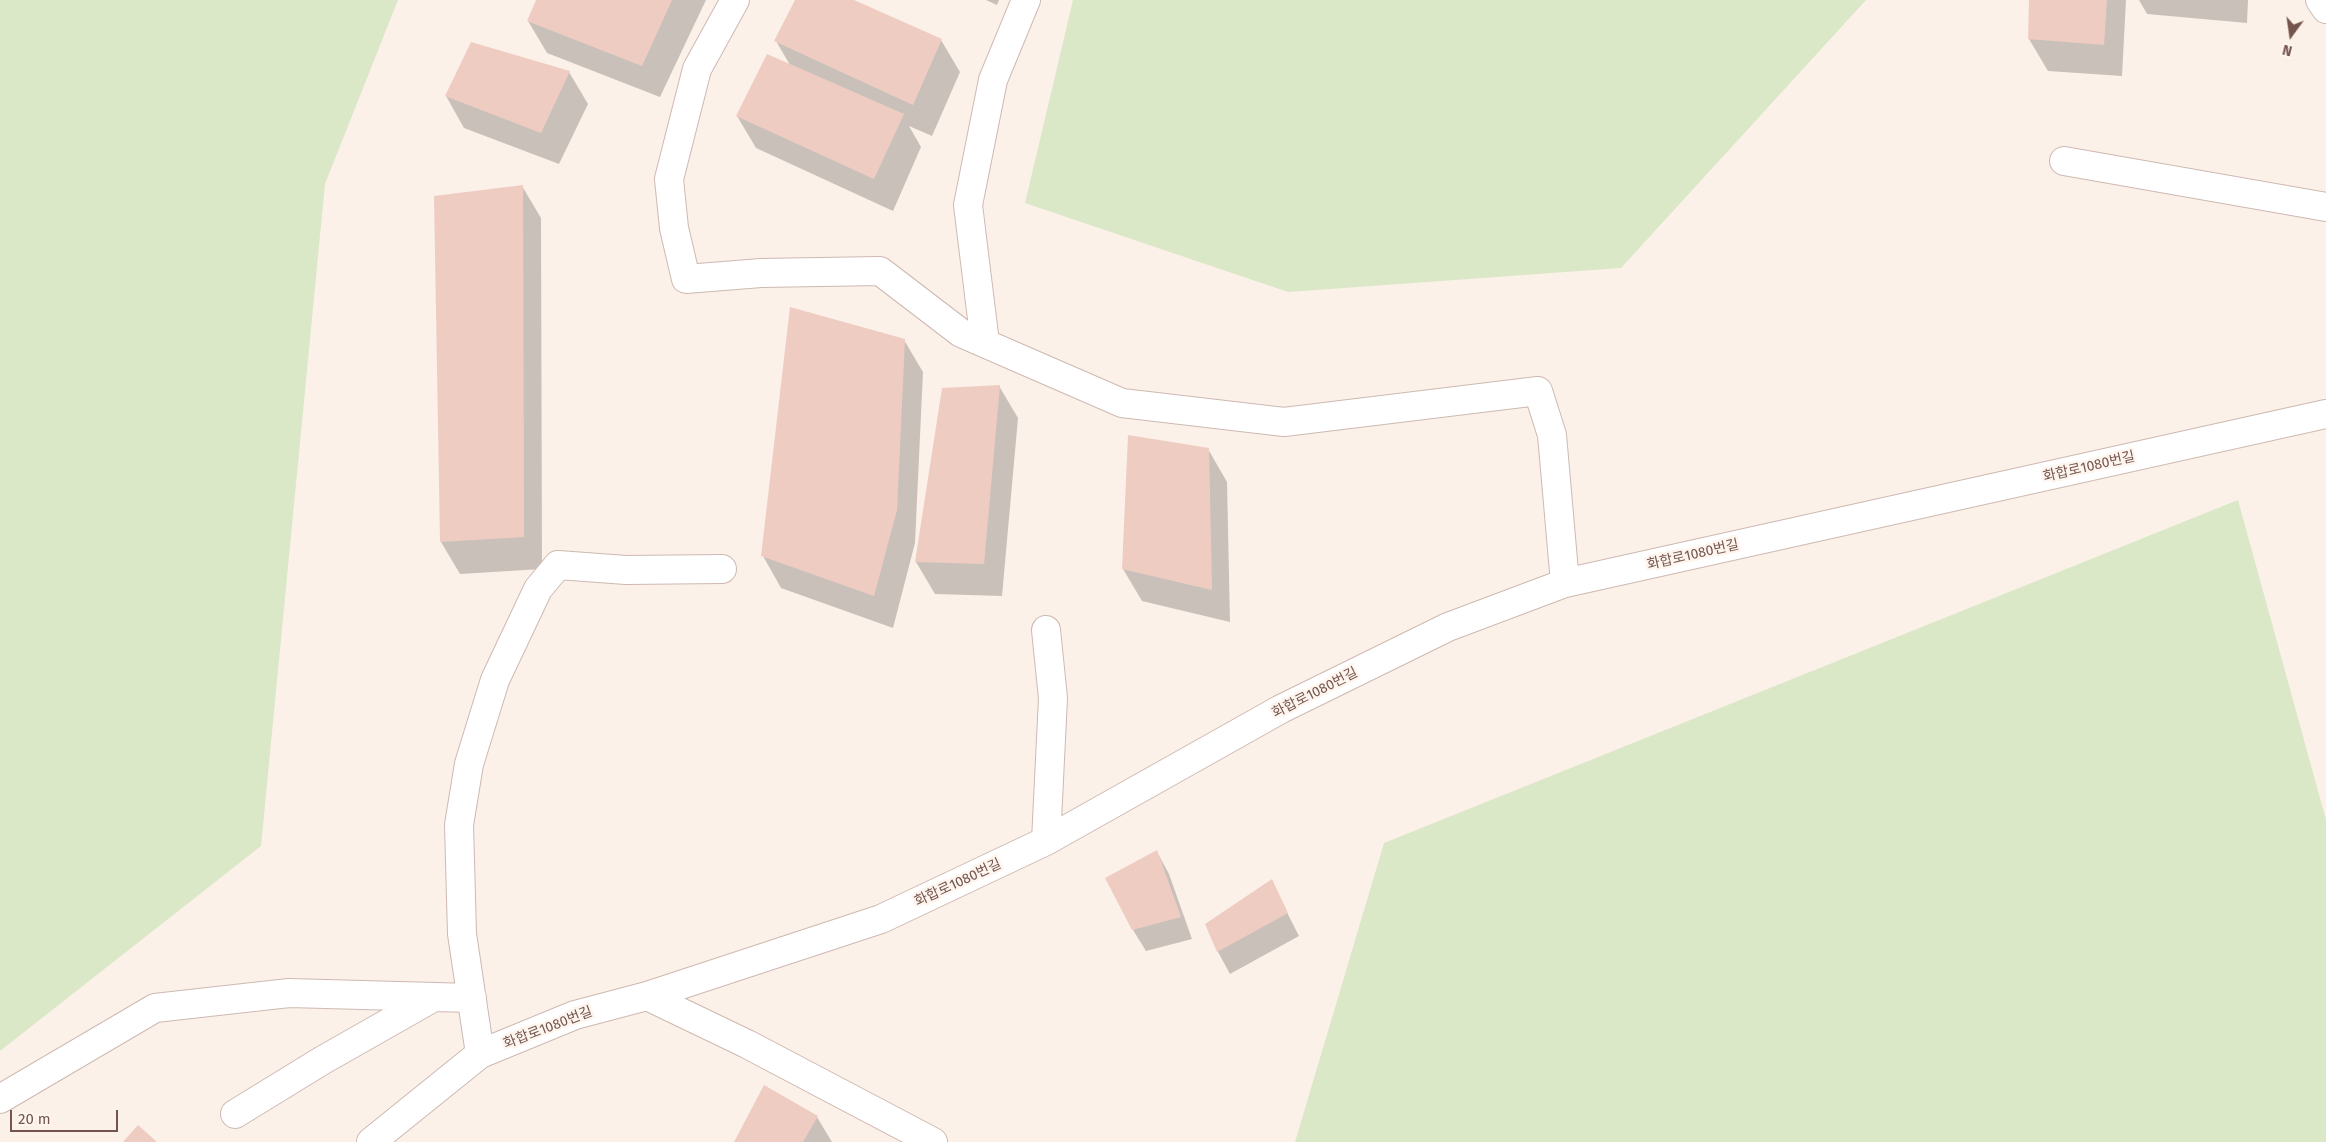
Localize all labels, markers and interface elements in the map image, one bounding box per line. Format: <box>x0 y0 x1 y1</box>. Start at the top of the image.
north arrow <box>2266 10 2316 60</box>
text: N <box>2281 41 2294 59</box>
street label: 화합로1080번길 <box>2041 448 2137 486</box>
street label: 화합로1080번길 <box>1645 536 1741 574</box>
street label: 화합로1080번길 <box>1269 664 1361 722</box>
street label: 화합로1080번길 <box>912 856 1004 910</box>
street label: 화합로1080번길 <box>501 1003 595 1053</box>
scale bar <box>12 1100 120 1132</box>
text: 20 m <box>18 1110 51 1128</box>

